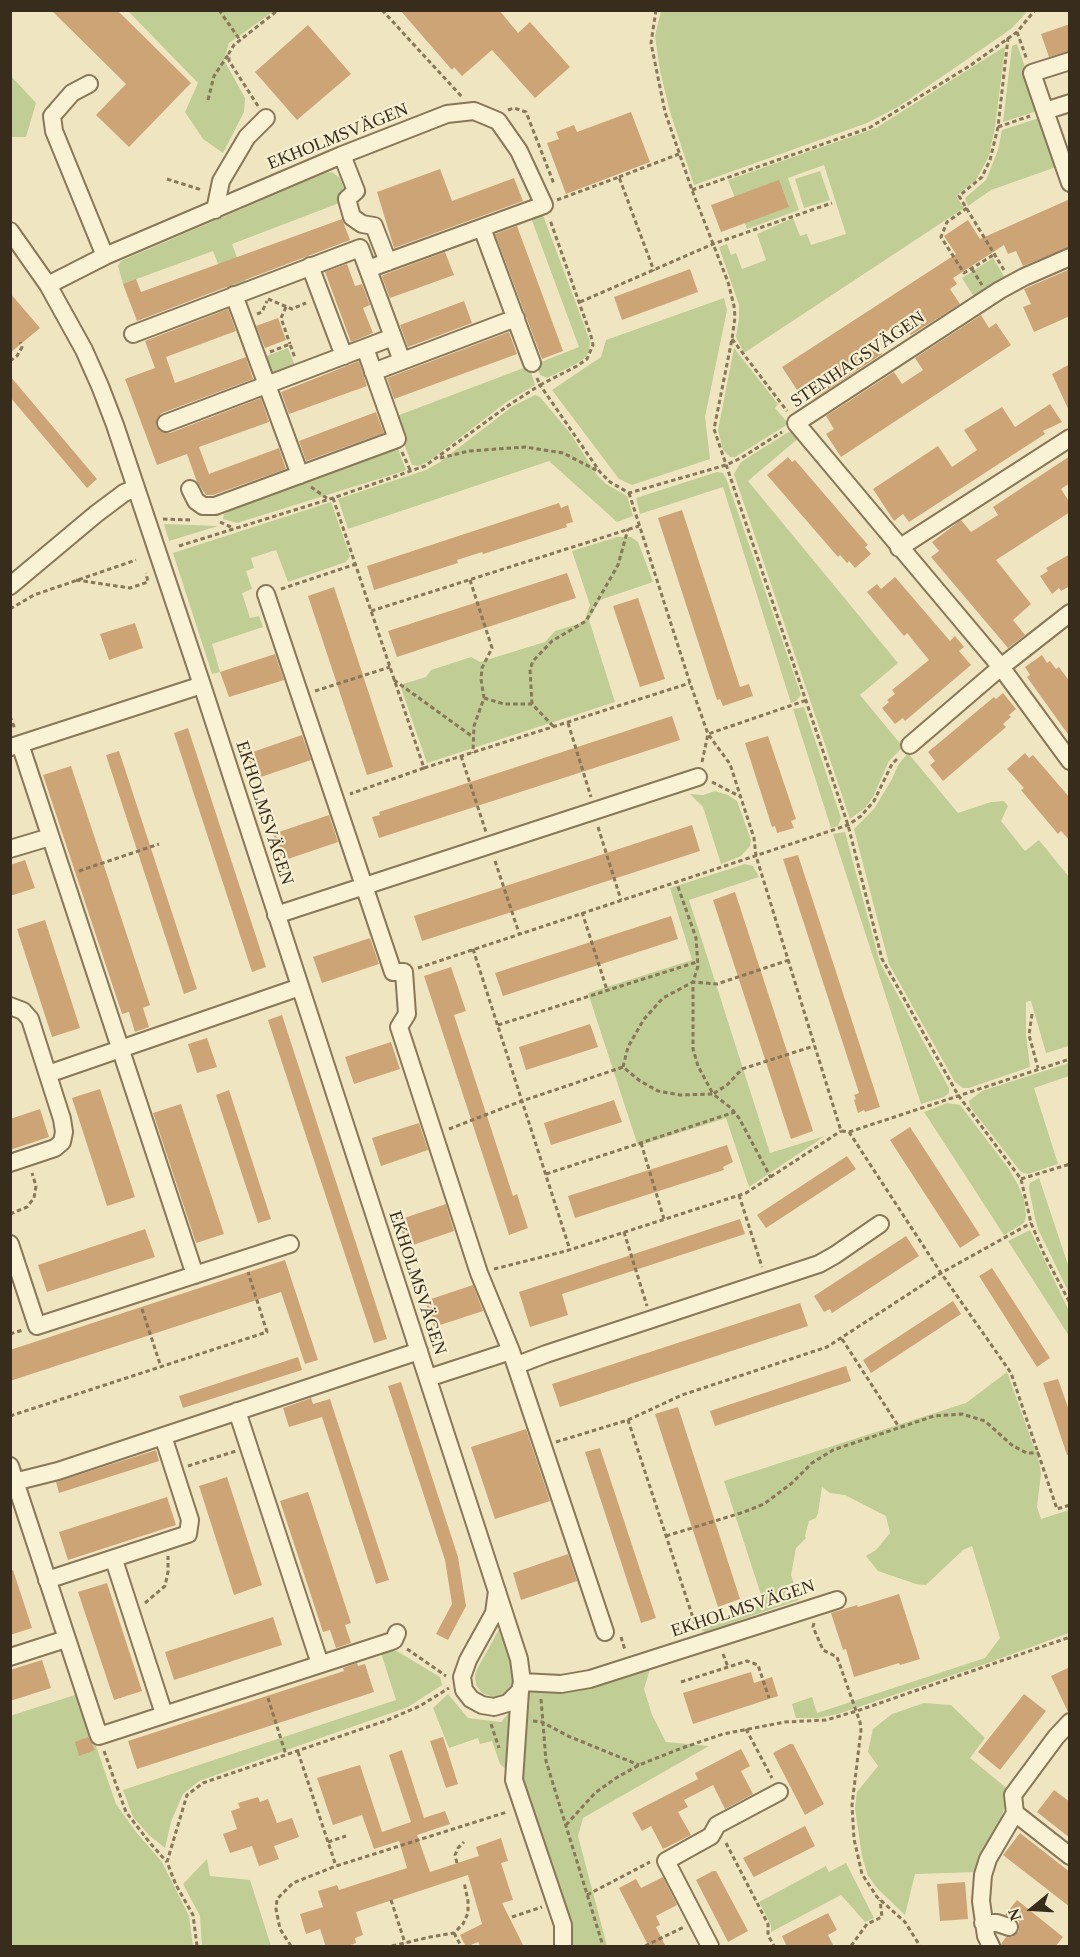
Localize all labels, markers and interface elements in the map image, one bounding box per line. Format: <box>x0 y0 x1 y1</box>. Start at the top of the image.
street label: EKHOLMSVÄGEN <box>264 99 412 175</box>
street label: STENHAGSVÄGEN <box>787 307 929 413</box>
street label: EKHOLMSVÄGEN <box>231 738 297 888</box>
street label: EKHOLMSVÄGEN <box>384 1208 450 1358</box>
street label: EKHOLMSVÄGEN <box>668 1576 818 1642</box>
north arrow <box>1002 1879 1062 1939</box>
text: N <box>1005 1907 1024 1923</box>

